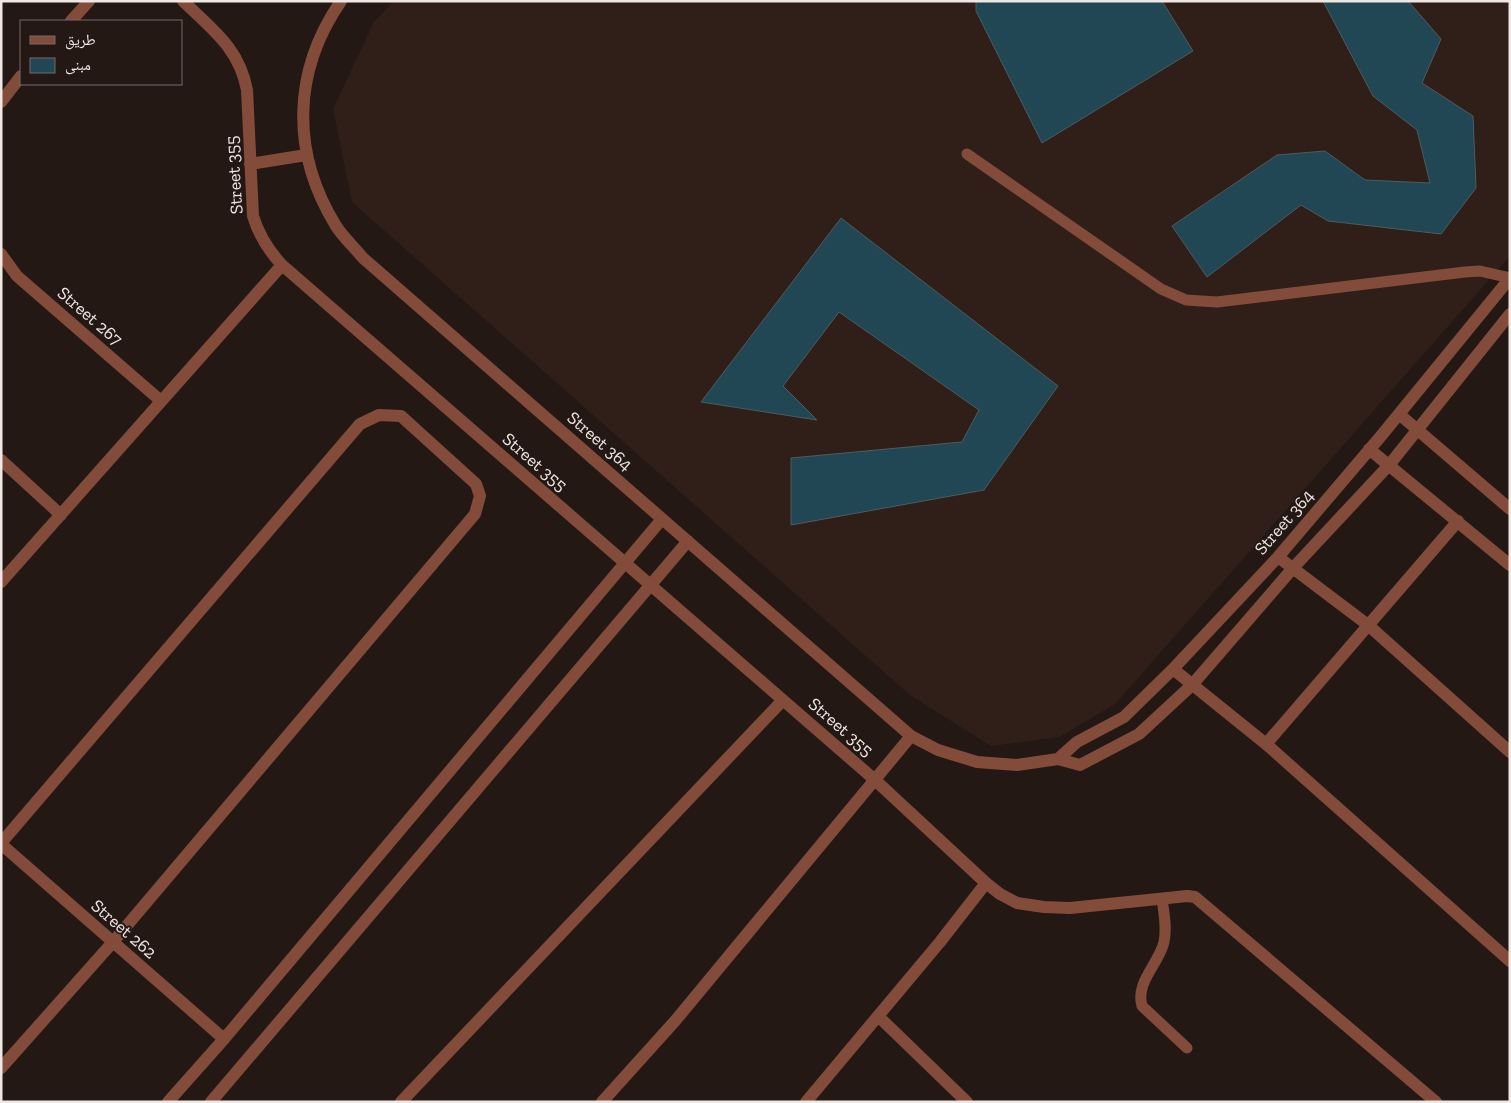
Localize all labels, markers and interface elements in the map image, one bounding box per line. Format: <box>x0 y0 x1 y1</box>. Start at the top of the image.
legend <box>20 20 182 85</box>
text: طريق <box>65 31 96 50</box>
text: مبنى <box>65 56 91 75</box>
street label: Street 355 <box>220 135 248 215</box>
street label: Street 267 <box>53 282 127 350</box>
street label: Street 364 <box>563 407 637 476</box>
street label: Street 355 <box>498 428 572 496</box>
street label: Street 364 <box>1250 485 1319 559</box>
street label: Street 355 <box>804 693 878 761</box>
street label: Street 262 <box>87 895 161 963</box>

